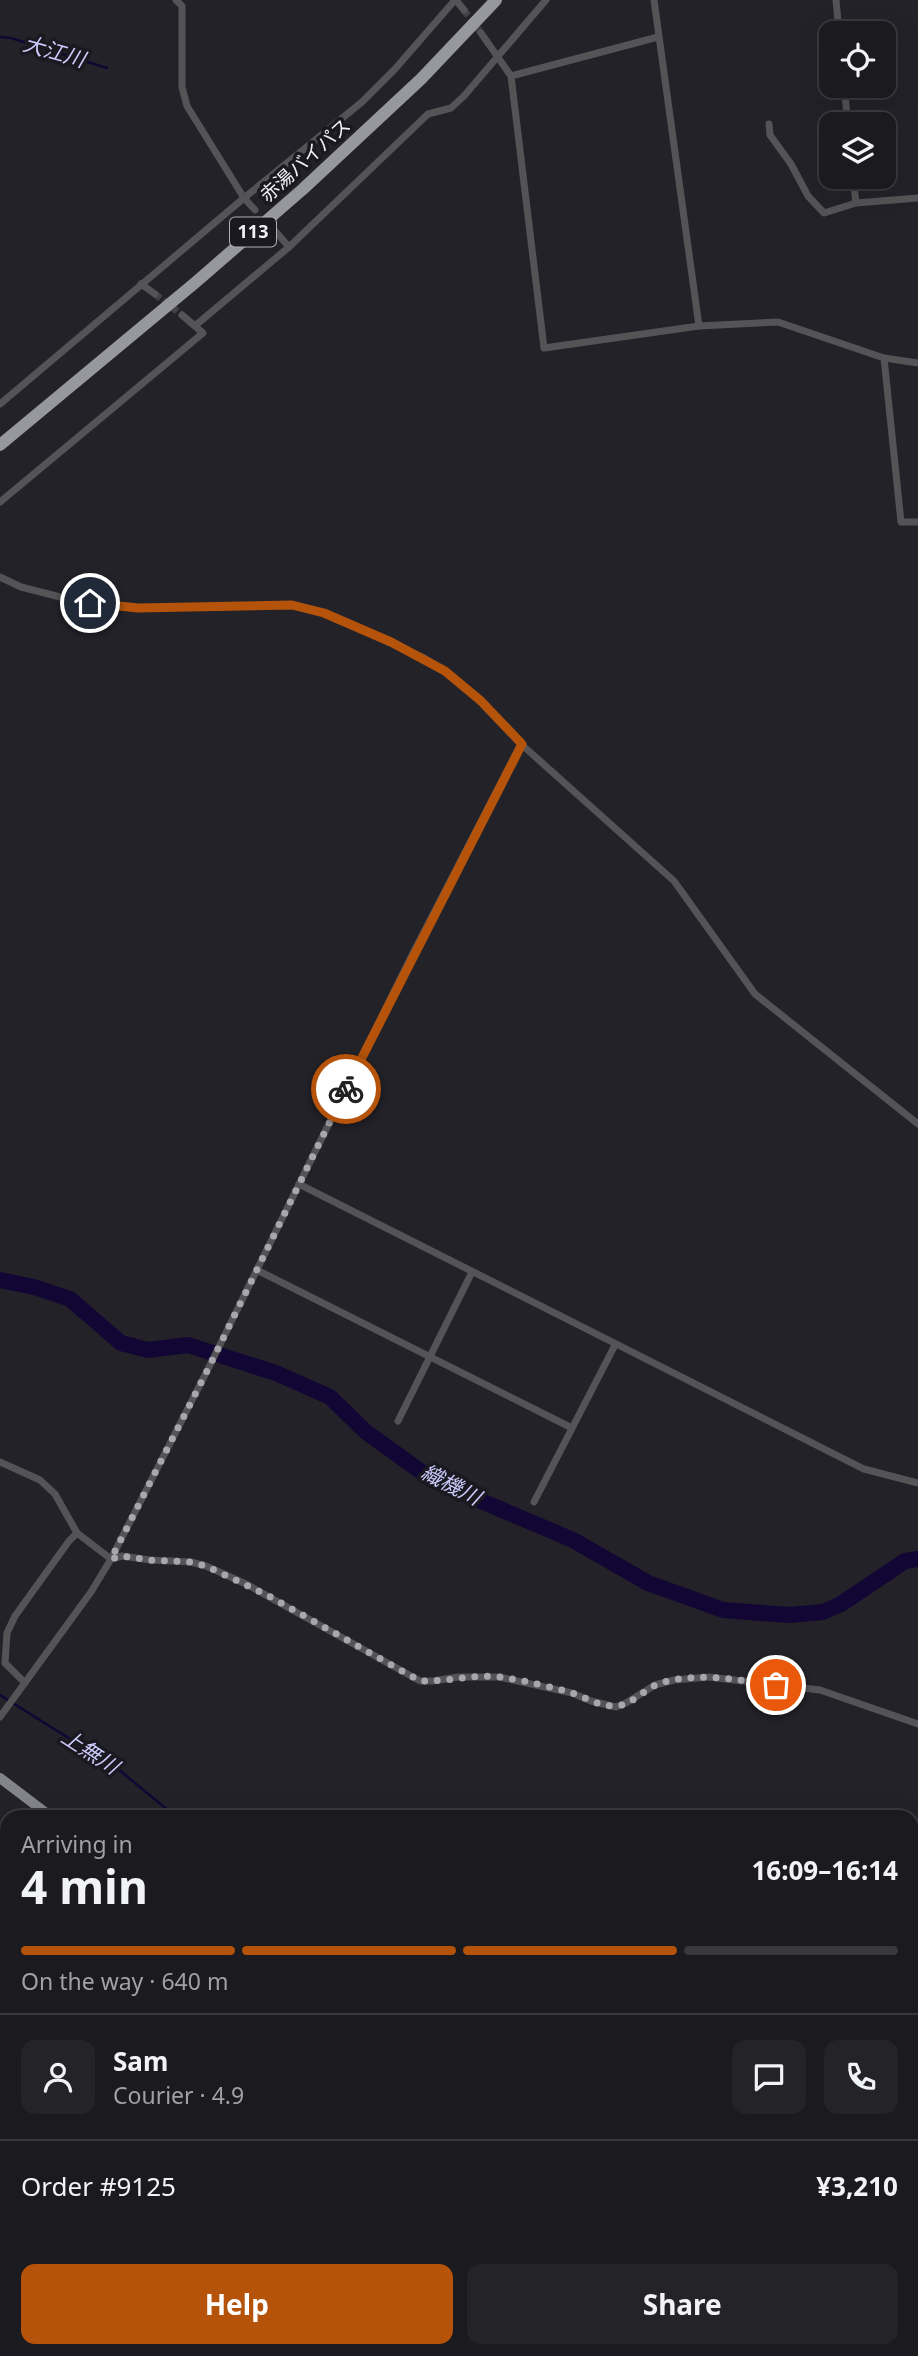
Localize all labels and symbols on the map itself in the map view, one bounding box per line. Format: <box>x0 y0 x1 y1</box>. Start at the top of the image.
water label: 大江川 <box>20 29 90 74</box>
street label: 赤湯バイパス <box>254 112 356 208</box>
road number: 113 <box>230 218 276 246</box>
pin <box>60 573 120 633</box>
courier <box>311 1054 381 1124</box>
water label: 織機川 <box>417 1457 488 1512</box>
pin <box>746 1655 806 1715</box>
water label: 上無川 <box>57 1722 126 1781</box>

